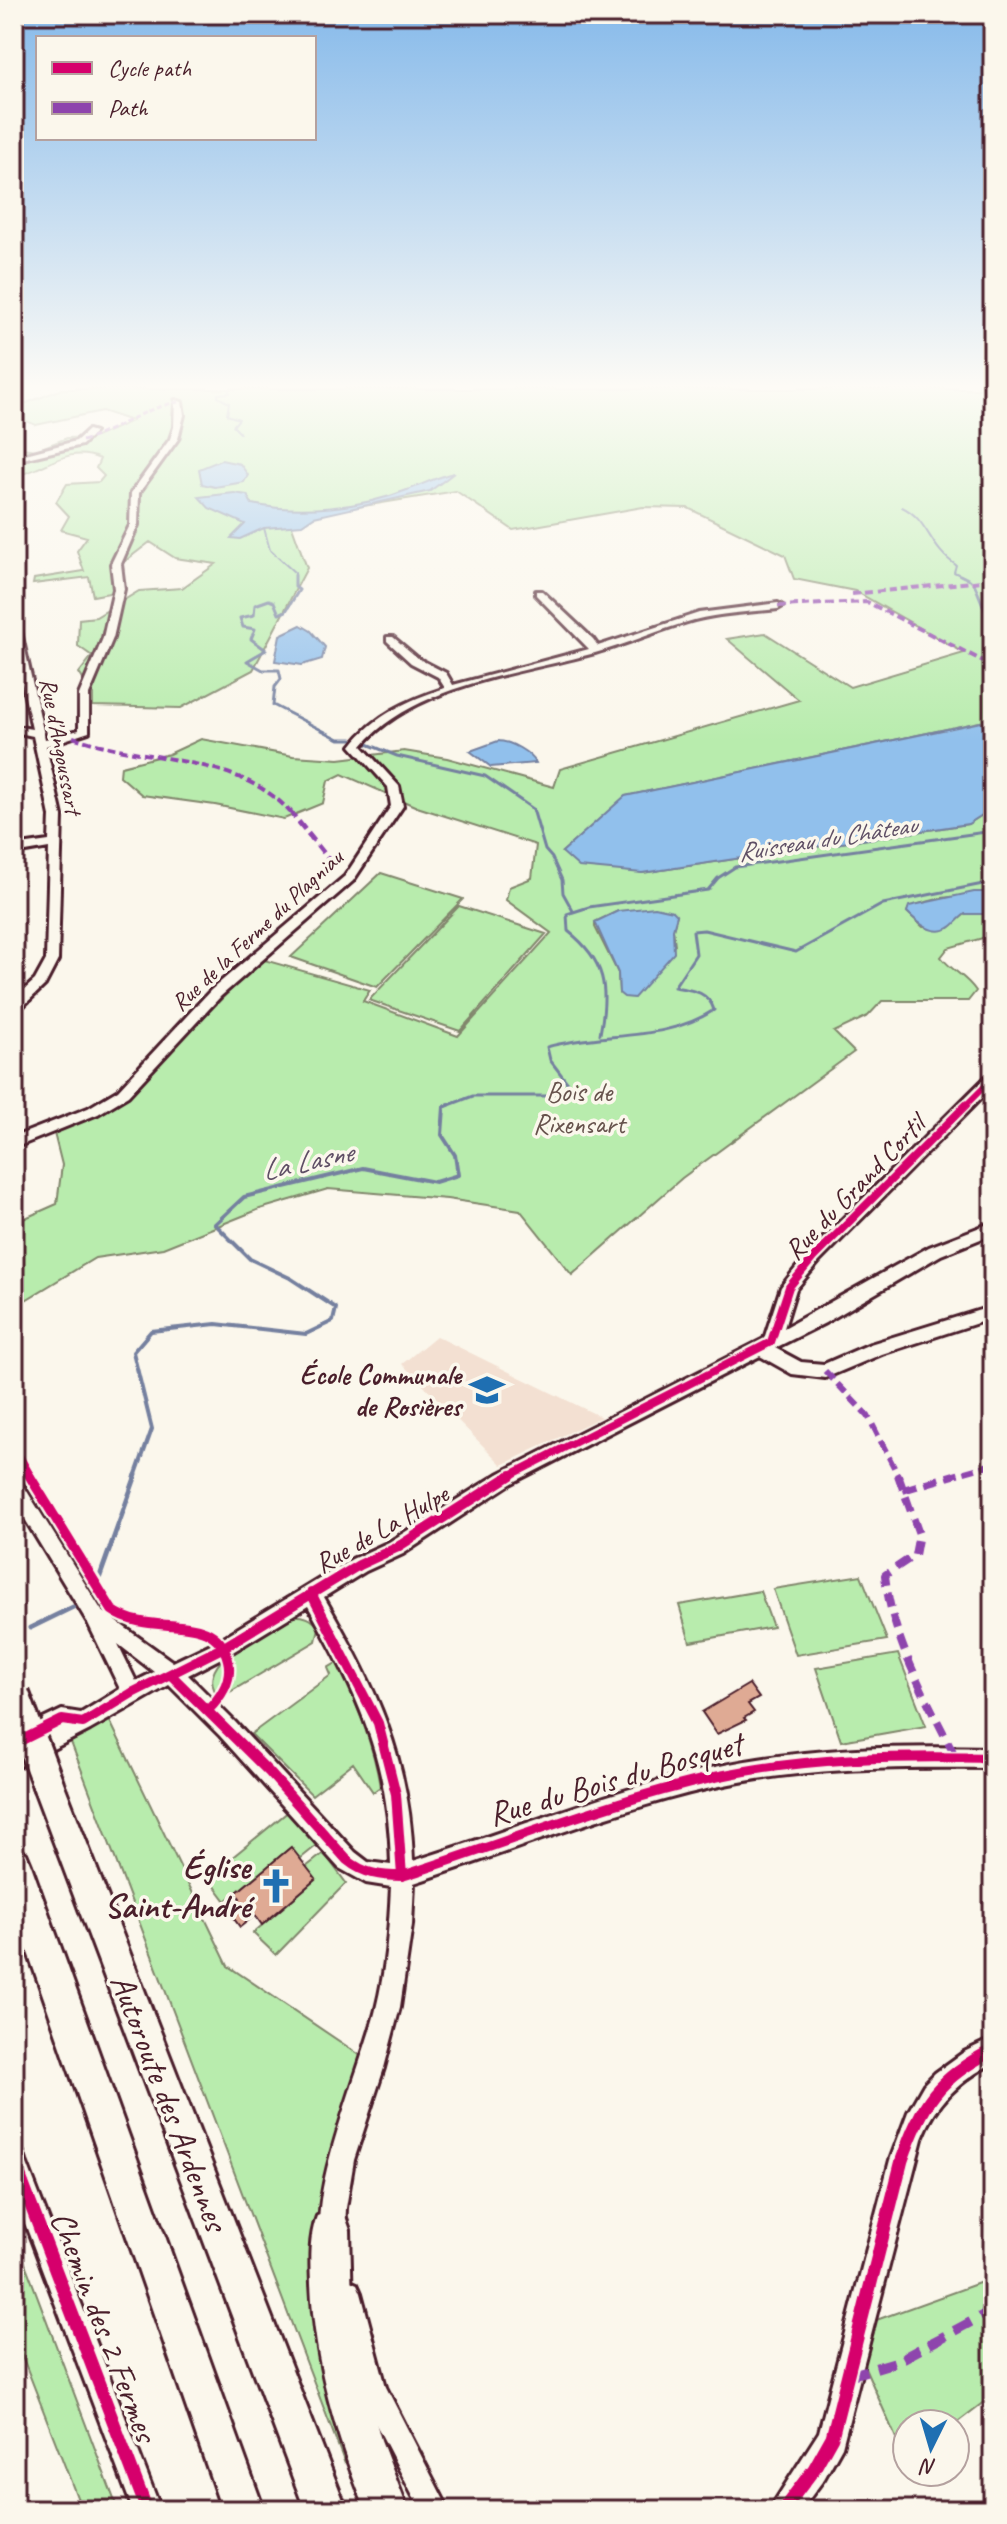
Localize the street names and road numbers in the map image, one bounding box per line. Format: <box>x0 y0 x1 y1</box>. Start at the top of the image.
street label: Rue d'Angoussart <box>33 675 89 820</box>
street label: Rue de la Ferme du Plagniau <box>165 841 351 1017</box>
street label: Rue du Grand Cortil <box>777 1104 936 1267</box>
street label: Rue de La Hulpe <box>308 1475 456 1581</box>
street label: Rue du Bois du Bosquet <box>483 1720 752 1835</box>
street label: Autoroute des Ardennes <box>101 1968 239 2240</box>
street label: Chemin des 2 Fermes <box>41 2205 169 2450</box>

